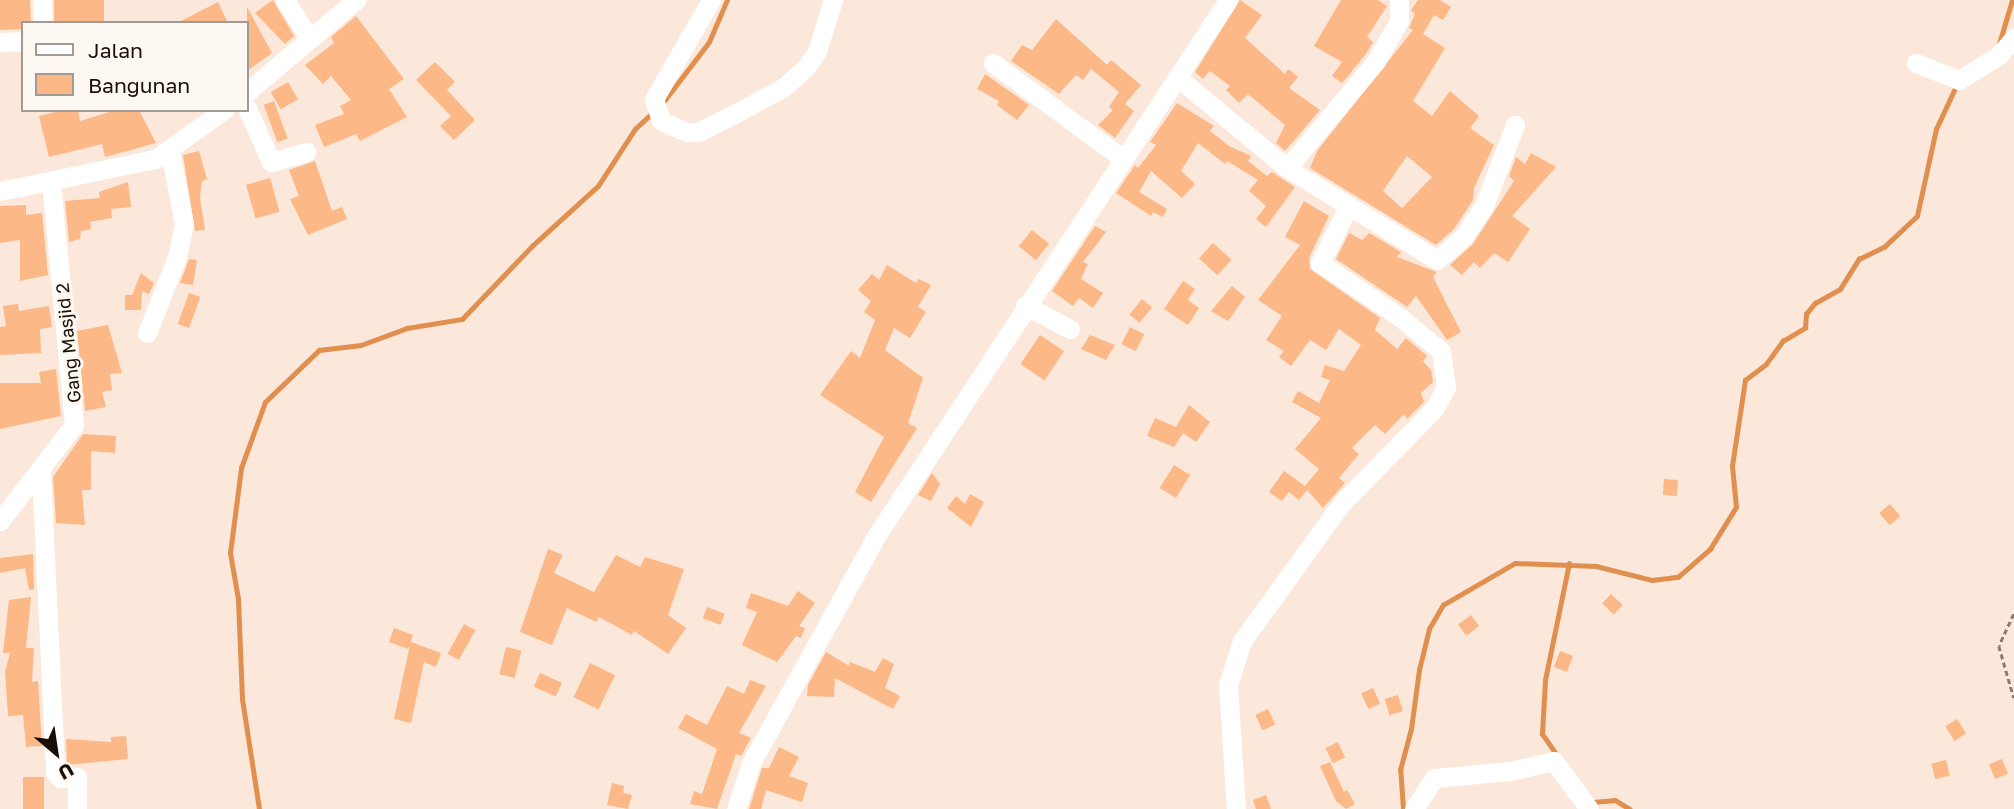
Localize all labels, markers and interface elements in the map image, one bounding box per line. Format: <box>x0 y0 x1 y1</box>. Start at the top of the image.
legend <box>21 21 248 112</box>
text: Jalan <box>88 37 143 63</box>
text: Bangunan <box>88 72 190 98</box>
street label: Gang Masjid 2 <box>51 282 85 404</box>
north arrow <box>21 718 91 788</box>
text: U <box>55 758 78 785</box>

